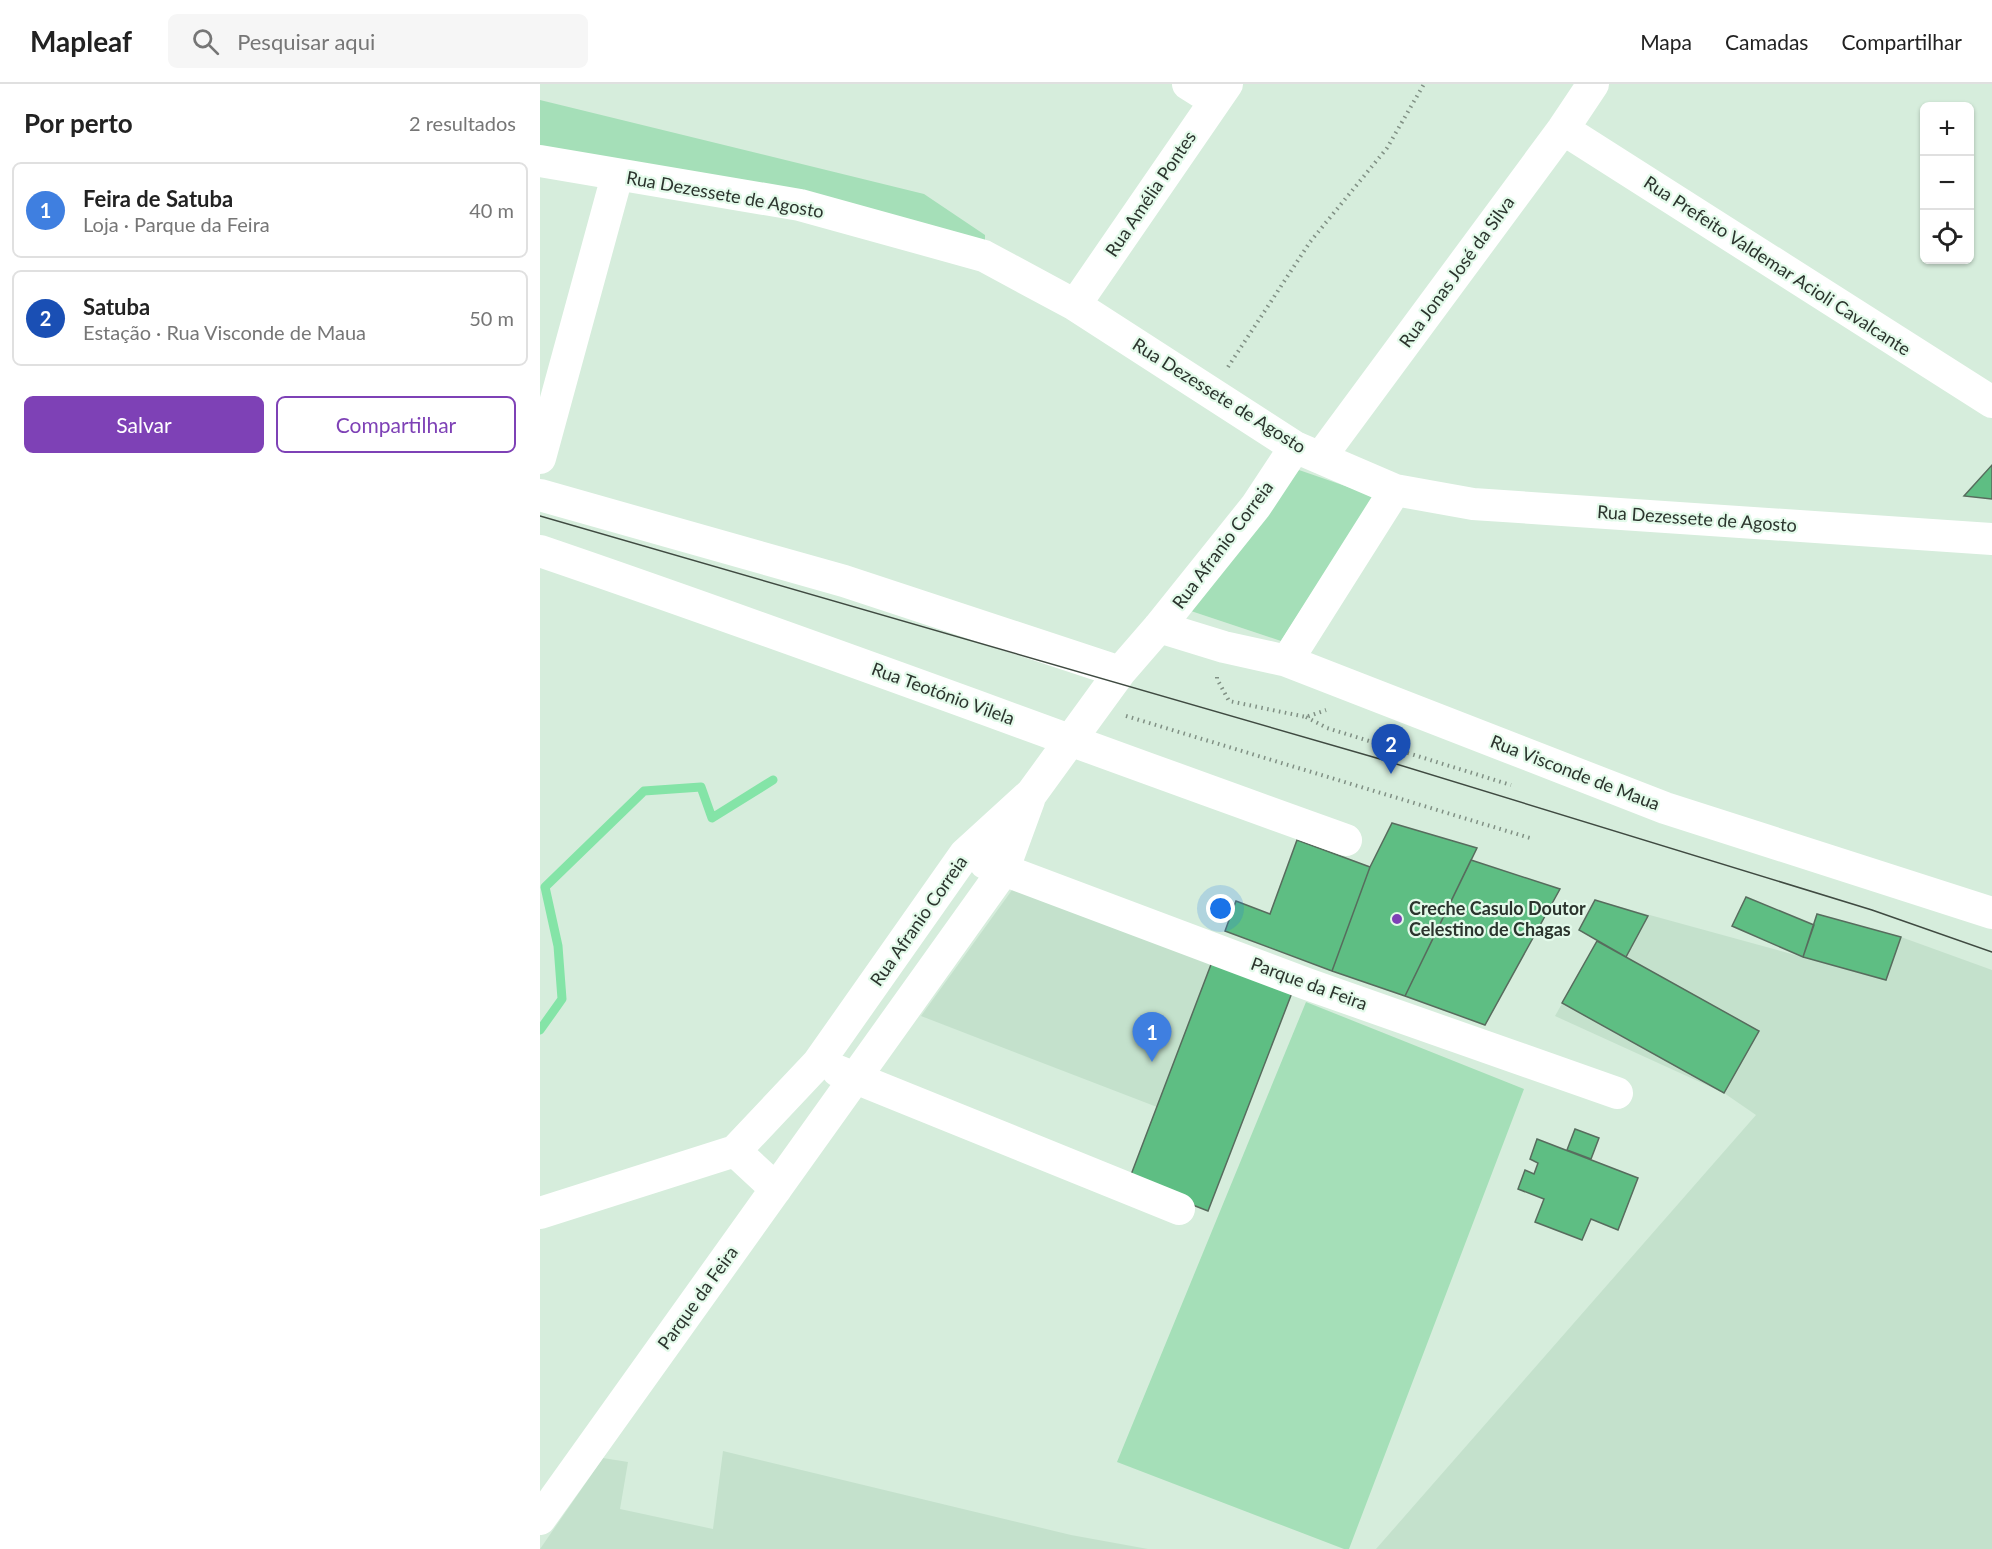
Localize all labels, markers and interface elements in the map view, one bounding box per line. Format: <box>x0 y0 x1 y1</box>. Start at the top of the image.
search box <box>168 14 588 68</box>
text: Mapleaf <box>30 24 132 58</box>
icon: search <box>189 25 222 58</box>
text: Pesquisar aqui <box>237 28 375 55</box>
text: Mapa <box>1640 29 1692 54</box>
text: Camadas <box>1725 29 1808 54</box>
text: Compartilhar <box>1841 29 1962 54</box>
map controls <box>1920 102 1974 264</box>
button: + <box>1920 102 1974 156</box>
text: Por perto <box>24 107 133 139</box>
text: 2 resultados <box>409 111 516 135</box>
street label: Rua Amélia Pontes <box>1100 126 1200 260</box>
button: − <box>1920 156 1974 210</box>
street label: Rua Dezessete de Agosto <box>625 166 826 222</box>
street label: Rua Prefeito Valdemar Acioli Cavalcante <box>1640 171 1915 360</box>
text: Feira de Satuba <box>83 185 233 212</box>
street label: Rua Jonas José da Silva <box>1394 191 1518 351</box>
text: 1 <box>40 198 51 222</box>
text: 40 m <box>469 198 514 222</box>
button: locate <box>1920 210 1974 264</box>
text: Loja · Parque da Feira <box>83 212 270 236</box>
text: Satuba <box>83 293 150 320</box>
text: 2 <box>40 306 51 330</box>
text: 50 m <box>469 306 514 330</box>
text: Estação · Rua Visconde de Maua <box>83 320 366 344</box>
street label: Rua Dezessete de Agosto <box>1129 333 1310 458</box>
button: Salvar <box>24 396 264 453</box>
button: Compartilhar <box>276 396 516 453</box>
street label: Rua Afranio Correia <box>1167 476 1277 613</box>
street label: Rua Dezessete de Agosto <box>1596 500 1798 536</box>
street label: Rua Teotónio Vilela <box>869 657 1018 729</box>
pin: 2 <box>1372 724 1410 774</box>
street label: Rua Visconde de Maua <box>1488 730 1663 815</box>
street label: Rua Afranio Correia <box>865 851 971 990</box>
your location <box>1206 894 1235 923</box>
place label: Creche Casulo Doutor Celestino de Chagas <box>1409 897 1586 940</box>
marker: Creche Casulo Doutor Celestino de Chagas <box>1390 912 1404 926</box>
street label: Parque da Feira <box>1248 952 1370 1014</box>
pin: 1 <box>1132 1012 1172 1062</box>
street label: Parque da Feira <box>652 1242 742 1353</box>

